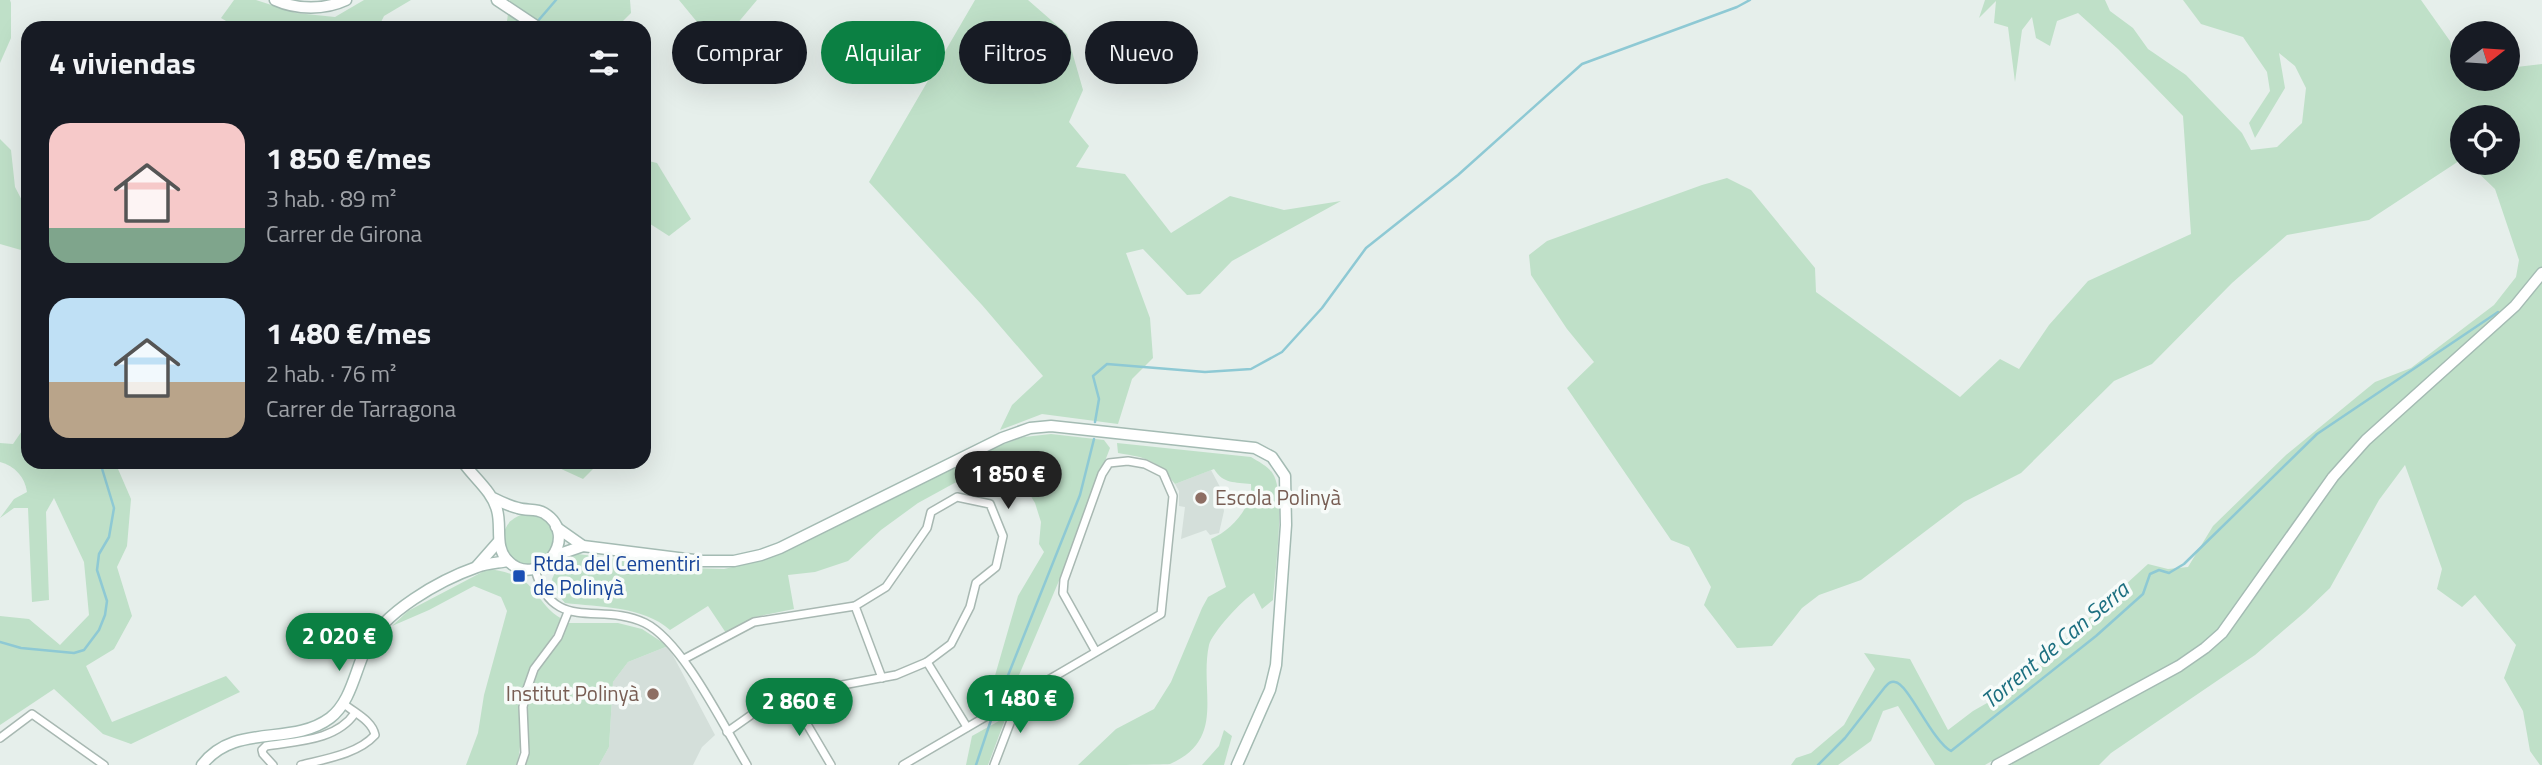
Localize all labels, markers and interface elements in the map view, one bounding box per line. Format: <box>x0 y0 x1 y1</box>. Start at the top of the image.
chip: Comprar <box>672 21 807 84</box>
chip: Alquilar <box>821 21 945 84</box>
chip: Filtros <box>959 21 1071 84</box>
chip: Nuevo <box>1085 21 1198 84</box>
north arrow <box>2450 21 2520 91</box>
map controls <box>2450 21 2520 175</box>
text: 4 viviendas <box>49 40 196 86</box>
icon: filters <box>585 44 623 82</box>
button: locate <box>2450 105 2520 175</box>
text: 1 850 €/mes <box>266 135 431 181</box>
icon: home <box>105 151 189 235</box>
text: 3 hab. · 89 m² <box>266 181 396 216</box>
text: Carrer de Girona <box>266 216 422 251</box>
text: 1 480 €/mes <box>266 310 431 356</box>
icon: home <box>105 326 189 410</box>
text: 2 hab. · 76 m² <box>266 356 396 391</box>
text: Carrer de Tarragona <box>266 391 456 426</box>
pin: 1 850 € <box>943 452 1073 511</box>
text: 1 850 € <box>971 456 1045 491</box>
place label: Escola Polinyà <box>1215 481 1341 513</box>
marker: Escola Polinyà <box>1193 490 1209 506</box>
place label: Rtda. del Cementiri de Polinyà <box>533 547 700 603</box>
marker: Rtda. del Cementiri de Polinyà <box>511 568 527 584</box>
water label: Torrent de Can Serra <box>1973 571 2137 717</box>
pin: 2 020 € <box>274 614 404 673</box>
text: 2 020 € <box>302 618 376 653</box>
pin: 1 480 € <box>955 676 1085 735</box>
place label: Institut Polinyà <box>506 677 639 709</box>
pin: 2 860 € <box>734 678 864 738</box>
text: 1 480 € <box>983 680 1057 715</box>
text: 2 860 € <box>762 683 836 718</box>
marker: Institut Polinyà <box>645 686 661 702</box>

